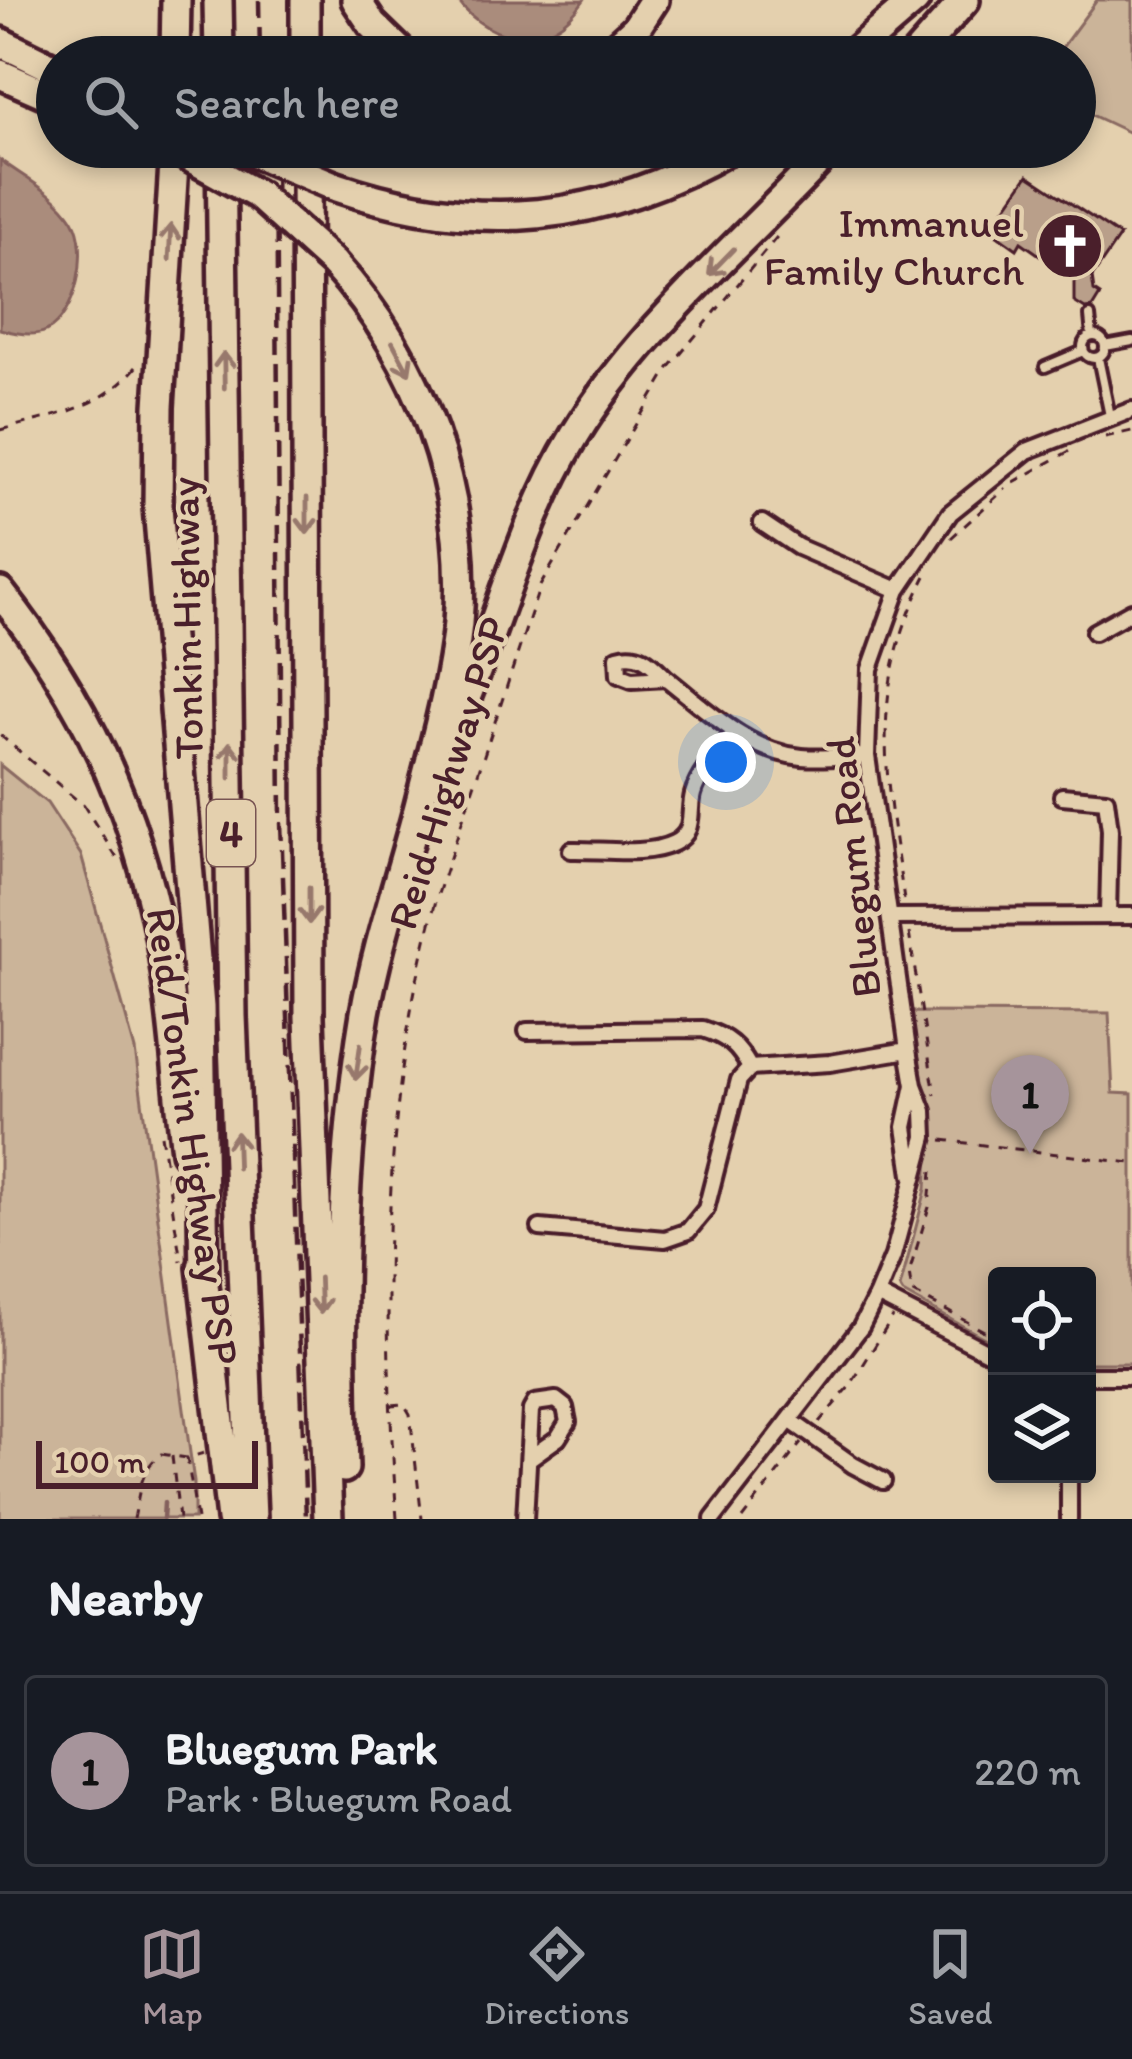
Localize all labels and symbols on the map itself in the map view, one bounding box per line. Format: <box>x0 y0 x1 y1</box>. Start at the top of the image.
place label: Immanuel Family Church <box>764 197 1024 296</box>
church icon: Immanuel Family Church <box>1035 211 1105 281</box>
one-way arrow <box>159 223 182 262</box>
one-way arrow <box>708 246 736 276</box>
one-way arrow <box>390 339 413 374</box>
one-way arrow <box>213 351 236 390</box>
street label: Tonkin Highway <box>158 476 214 760</box>
one-way arrow <box>296 496 318 535</box>
street label: Reid Highway PSP <box>376 611 520 935</box>
your location <box>696 732 756 792</box>
street label: Bluegum Road <box>814 734 892 1000</box>
one-way arrow <box>219 741 241 780</box>
road number: 4 <box>207 800 255 866</box>
one-way arrow <box>298 886 320 925</box>
street label: Reid/Tonkin Highway PSP <box>136 904 250 1368</box>
one-way arrow <box>346 1042 369 1081</box>
pin: 1 <box>991 1055 1069 1154</box>
one-way arrow <box>225 1131 248 1170</box>
one-way arrow <box>308 1276 331 1315</box>
scale bar <box>36 1435 258 1488</box>

